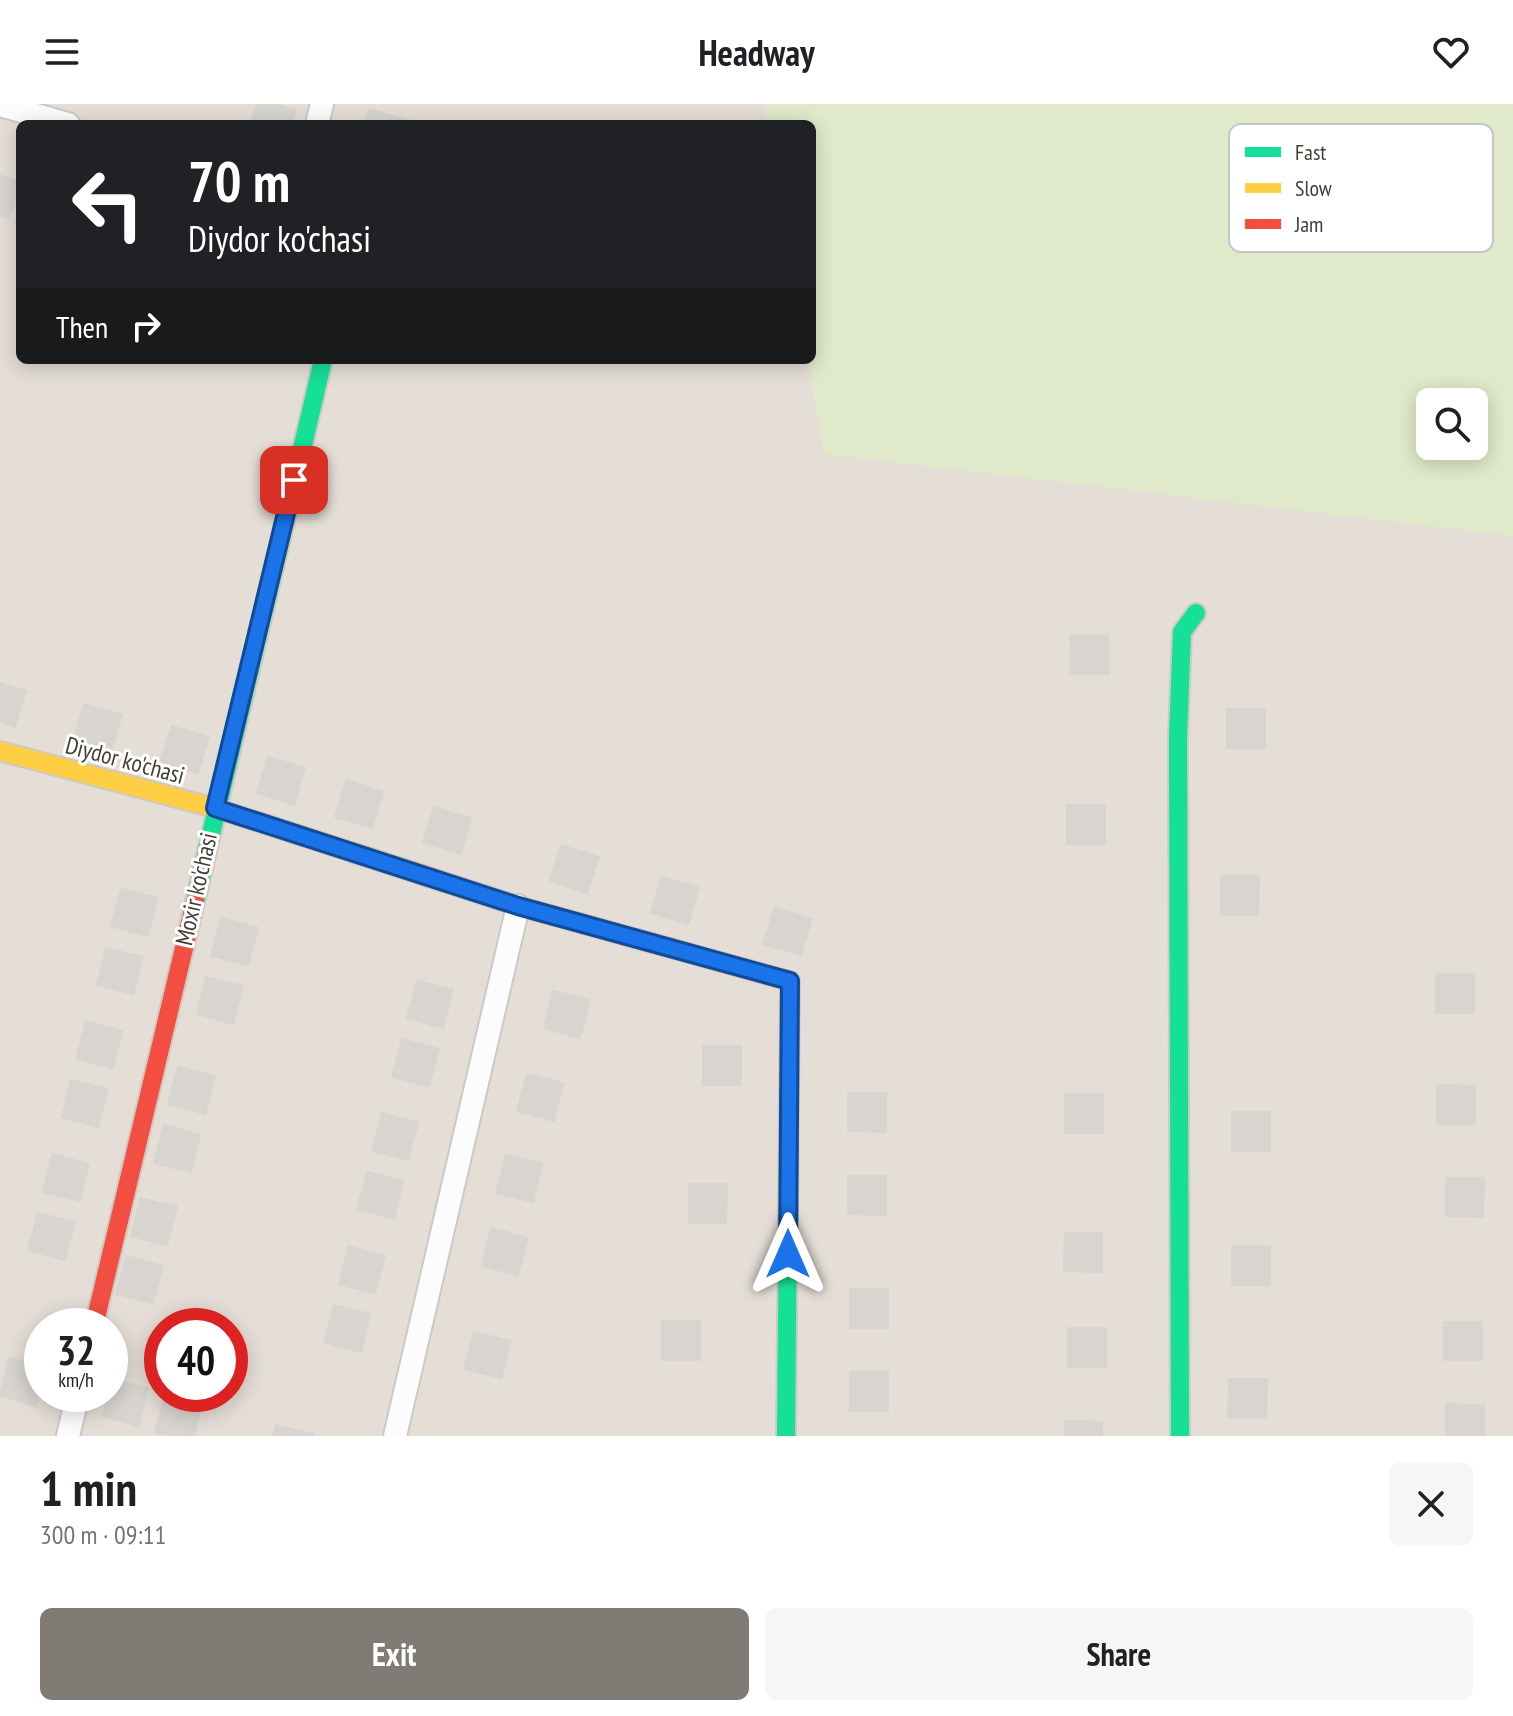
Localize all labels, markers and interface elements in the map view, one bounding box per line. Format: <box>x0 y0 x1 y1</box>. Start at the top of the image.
text: Headway <box>698 29 815 76</box>
icon: menu <box>40 30 84 74</box>
icon: heart <box>1429 30 1473 74</box>
legend <box>1229 124 1493 252</box>
text: Fast <box>1295 138 1326 166</box>
text: 70 m <box>188 145 290 217</box>
icon: left <box>56 152 160 256</box>
text: Slow <box>1295 174 1332 202</box>
text: Jam <box>1294 210 1323 238</box>
text: Diydor ko'chasi <box>188 215 371 262</box>
icon: right <box>124 304 168 348</box>
text: Then <box>56 307 108 346</box>
map controls <box>1416 388 1488 460</box>
button: search <box>1416 388 1488 460</box>
pin <box>260 446 328 514</box>
icon: arrive <box>272 458 316 502</box>
street label: Diydor ko'chasi <box>62 729 188 791</box>
street label: Moxir ko'chasi <box>168 830 224 948</box>
position arrow <box>746 1212 830 1296</box>
speed limit sign: 40 <box>144 1308 248 1412</box>
text: 32 <box>57 1324 95 1376</box>
text: km/h <box>58 1367 94 1393</box>
text: 1 min <box>40 1457 137 1519</box>
button: close <box>1389 1462 1473 1546</box>
text: 300 m · 09:11 <box>40 1518 166 1551</box>
button: Exit <box>40 1608 749 1700</box>
button: Share <box>765 1608 1473 1700</box>

